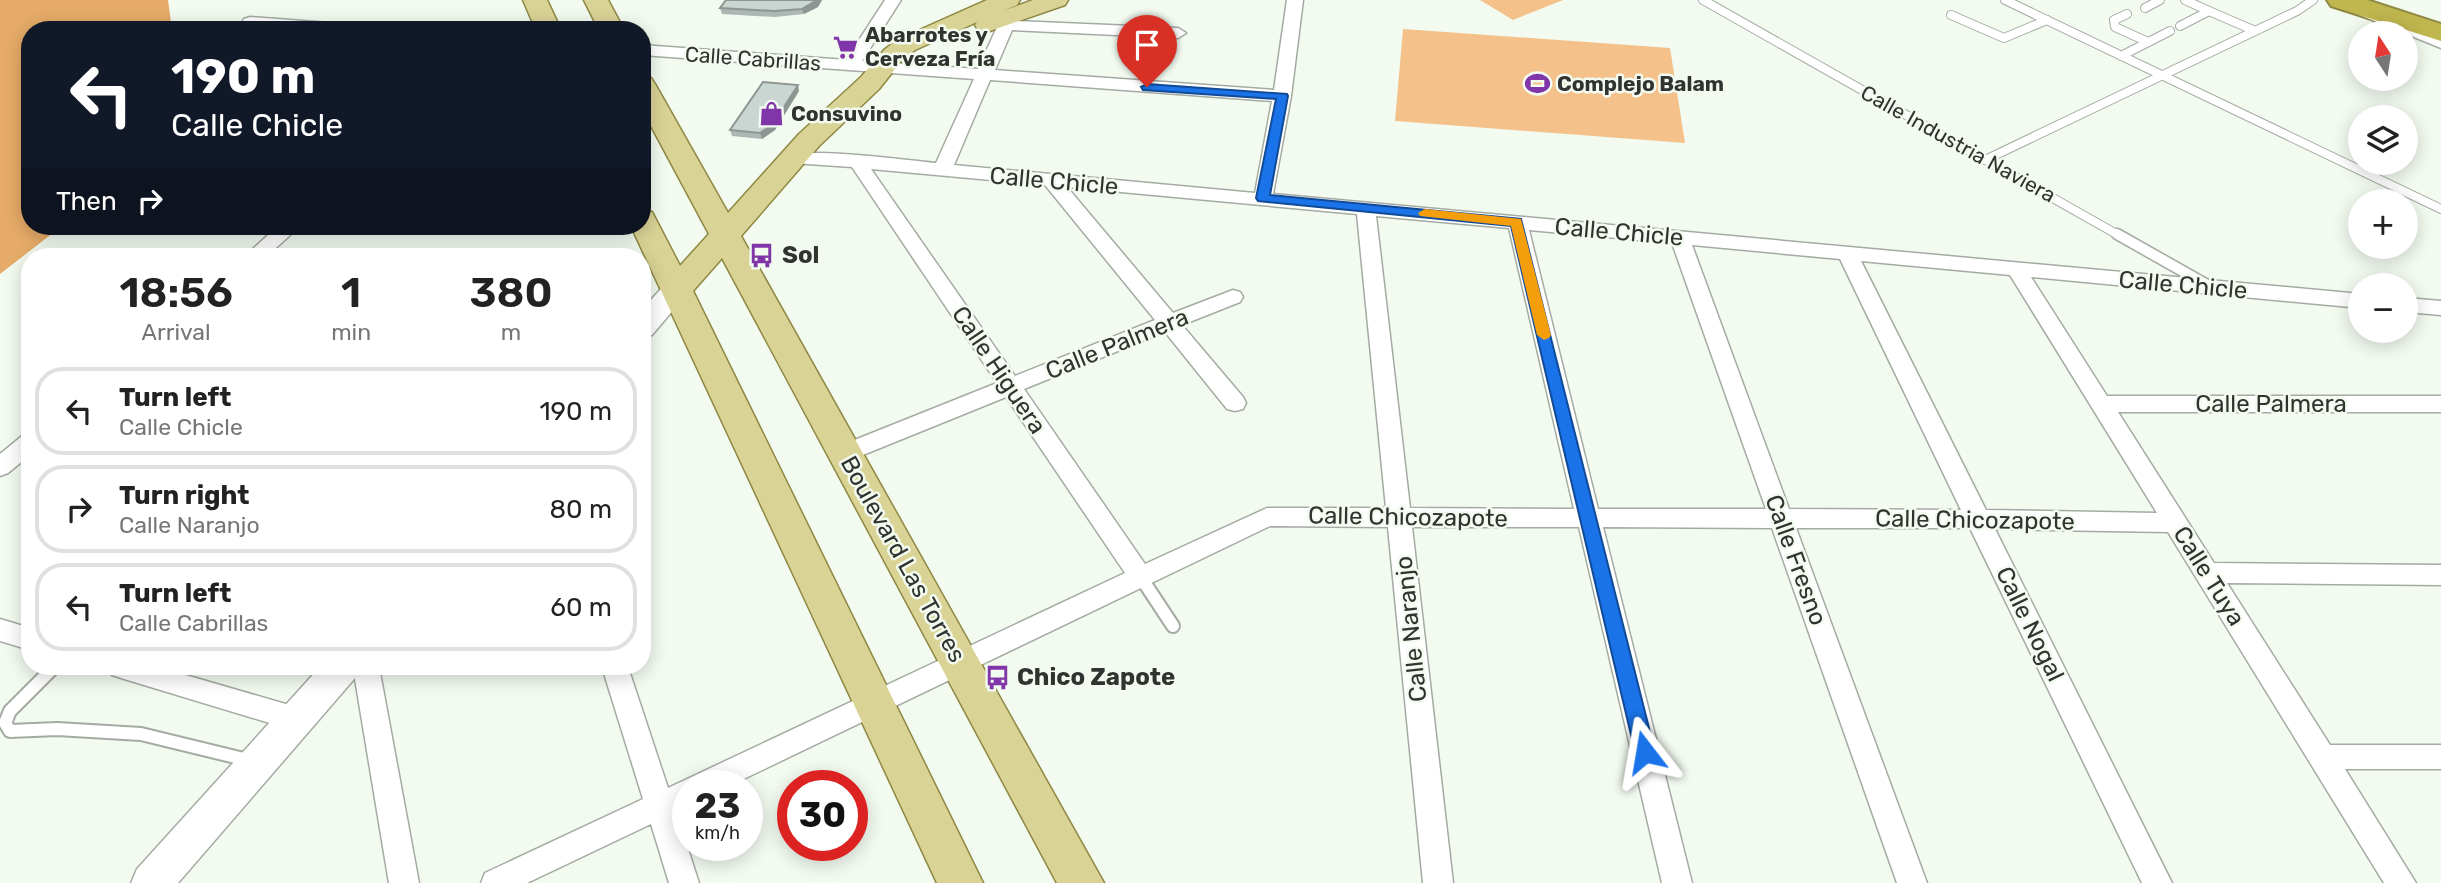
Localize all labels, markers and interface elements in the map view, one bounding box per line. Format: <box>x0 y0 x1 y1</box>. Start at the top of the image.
pin <box>1117 15 1177 87</box>
north arrow <box>2348 21 2418 91</box>
map controls <box>2348 21 2418 343</box>
place label: Abarrotes y Cerveza Fría <box>865 22 995 71</box>
icon: arrive <box>1128 26 1166 64</box>
supermarket icon: Abarrotes y Cerveza Fría <box>831 33 859 61</box>
street label: Calle Cabrillas <box>684 41 822 76</box>
text: 190 m <box>171 47 315 105</box>
icon: left <box>56 49 147 140</box>
sports icon: Complejo Balam <box>1523 70 1551 98</box>
place label: Complejo Balam <box>1557 71 1724 96</box>
street label: Calle Industria Naviera <box>1856 80 2060 208</box>
shop icon: Consuvino <box>757 100 785 128</box>
place label: Consuvino <box>791 101 902 126</box>
button: layers <box>2348 105 2418 175</box>
text: Calle Chicle <box>171 106 343 144</box>
street label: Calle Chicle <box>988 161 1120 201</box>
icon: right <box>131 182 169 220</box>
text: Then <box>56 186 117 217</box>
button: + <box>2348 189 2418 259</box>
street label: Calle Chicle <box>1553 212 1685 252</box>
bus stop icon: Sol <box>748 241 776 269</box>
place label: Sol <box>782 241 819 269</box>
street label: Calle Chicle <box>2117 265 2249 305</box>
text: 18:56 <box>119 268 233 318</box>
text: 1 <box>341 268 361 318</box>
text: 380 <box>470 268 553 318</box>
button: − <box>2348 273 2418 343</box>
street label: Calle Higuera <box>946 301 1052 439</box>
street label: Calle Palmera <box>1042 303 1192 385</box>
text: Arrival <box>142 318 211 346</box>
text: min <box>331 318 371 346</box>
text: m <box>501 318 521 346</box>
text: Turn left <box>119 382 231 413</box>
street label: Calle Palmera <box>2195 390 2347 418</box>
icon: left <box>60 392 98 430</box>
text: 190 m <box>539 396 612 427</box>
text: Calle Chicle <box>119 413 243 441</box>
street label: Boulevard Las Torres <box>835 451 971 667</box>
text: Turn right <box>119 480 249 511</box>
icon: right <box>60 490 98 528</box>
street label: Calle Fresno <box>1759 491 1833 629</box>
text: 80 m <box>549 494 612 525</box>
street label: Calle Chicozapote <box>1308 501 1508 533</box>
street label: Calle Chicozapote <box>1875 504 2075 536</box>
text: Calle Naranjo <box>119 511 260 539</box>
street label: Calle Tuya <box>2167 521 2251 631</box>
street label: Calle Naranjo <box>1389 555 1433 703</box>
street label: Calle Nogal <box>1990 562 2070 686</box>
text: Turn left <box>119 578 231 609</box>
icon: left <box>60 588 98 626</box>
text: 60 m <box>550 592 612 623</box>
text: Calle Cabrillas <box>119 609 268 637</box>
bus stop icon: Chico Zapote <box>983 663 1011 691</box>
place label: Chico Zapote <box>1017 663 1175 691</box>
position arrow <box>1608 715 1682 789</box>
speed limit sign: 30 <box>777 770 868 861</box>
text: 23 <box>695 785 740 827</box>
text: km/h <box>695 822 740 844</box>

